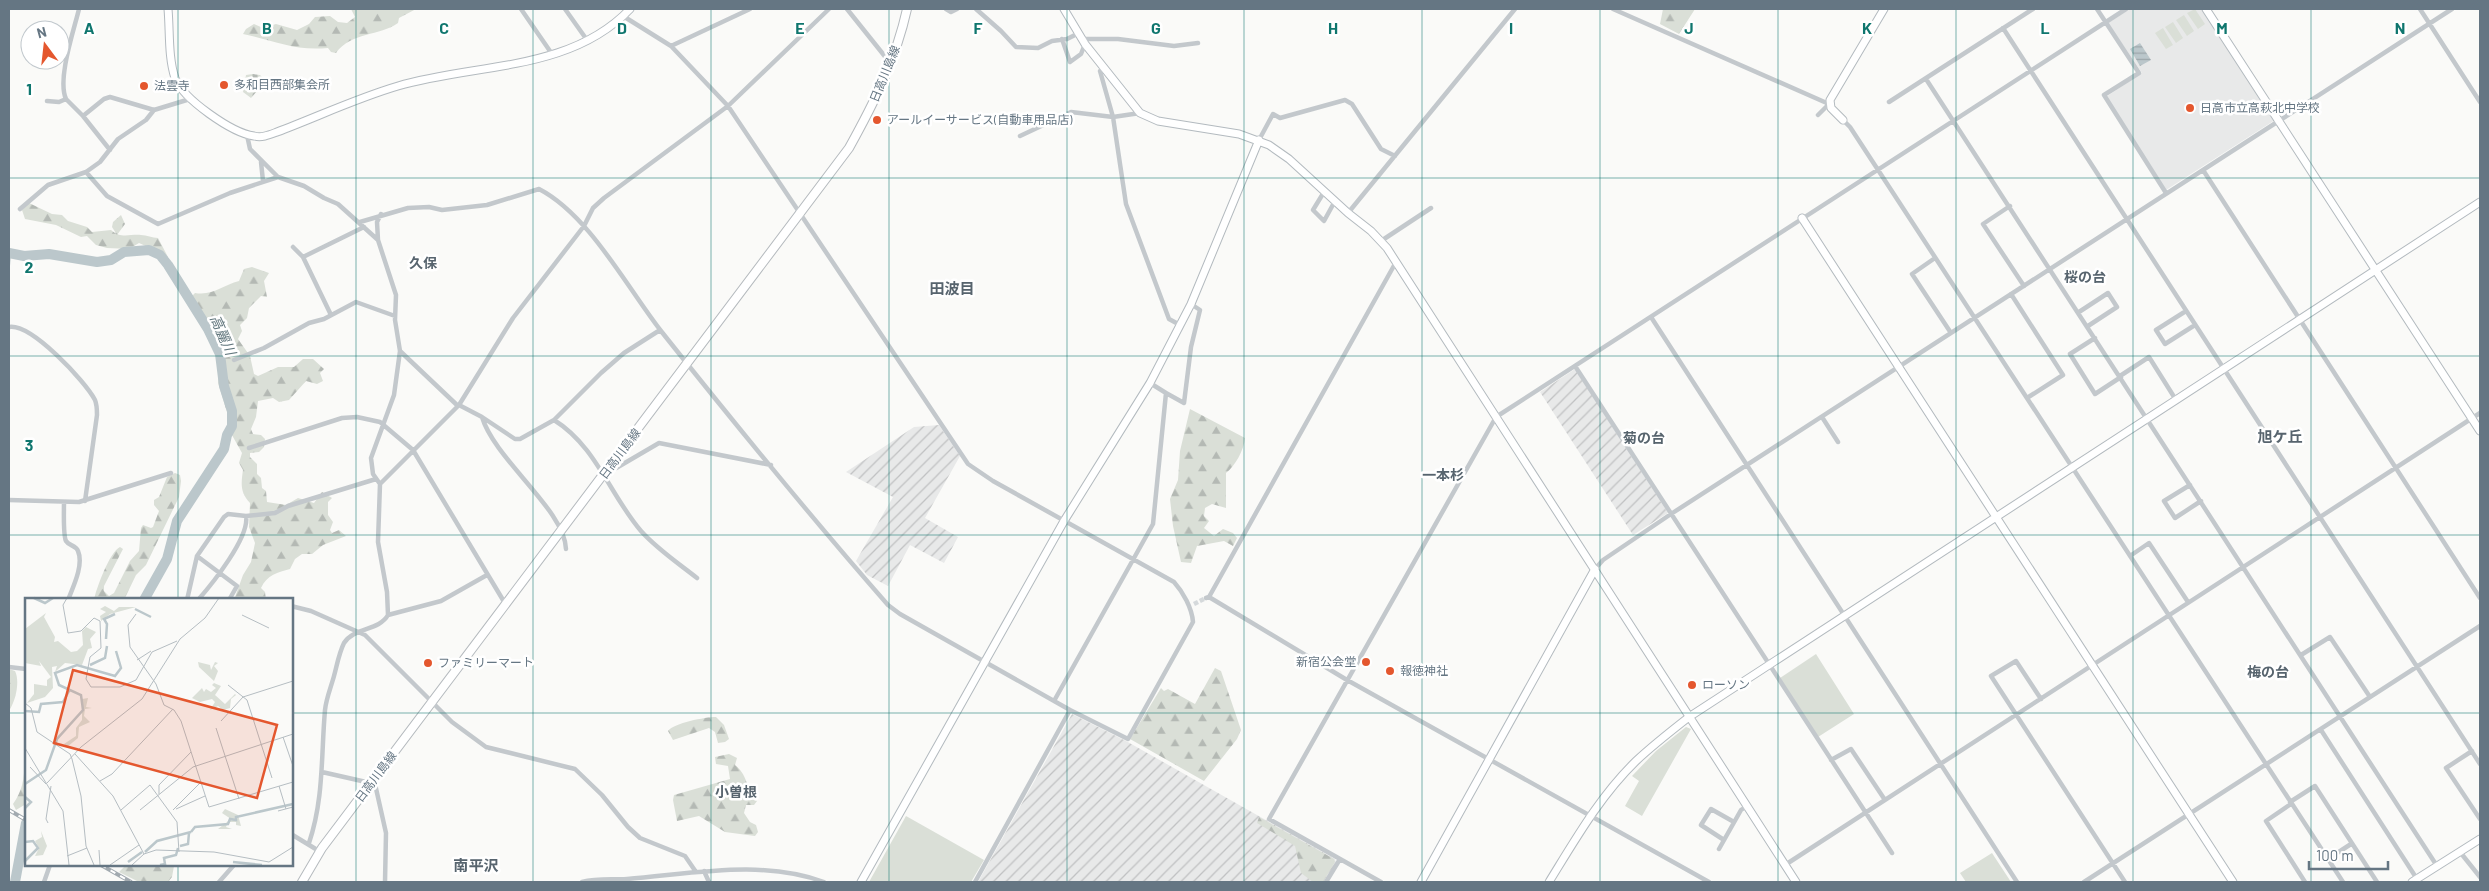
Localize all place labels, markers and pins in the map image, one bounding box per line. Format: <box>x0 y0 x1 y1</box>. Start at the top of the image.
place label: 多和目西部集会所 <box>234 77 330 91</box>
place label: 法雲寺 <box>154 78 190 92</box>
marker: 多和目西部集会所 <box>218 79 230 91</box>
marker: 法雲寺 <box>138 80 150 92</box>
place label: 日高市立高萩北中学校 <box>2200 100 2320 114</box>
marker: 日高市立高萩北中学校 <box>2184 102 2196 114</box>
place label: アールイーサービス(自動車用品店) <box>887 112 1073 126</box>
marker: アールイーサービス(自動車用品店) <box>871 114 883 126</box>
place label: 新宿公会堂 <box>1296 654 1356 668</box>
place label: ファミリーマート <box>438 655 534 669</box>
marker: 新宿公会堂 <box>1360 656 1372 668</box>
marker: ファミリーマート <box>422 657 434 669</box>
place label: 報徳神社 <box>1400 663 1448 677</box>
marker: 報徳神社 <box>1384 665 1396 677</box>
place label: ローソン <box>1702 677 1750 691</box>
marker: ローソン <box>1686 679 1698 691</box>

